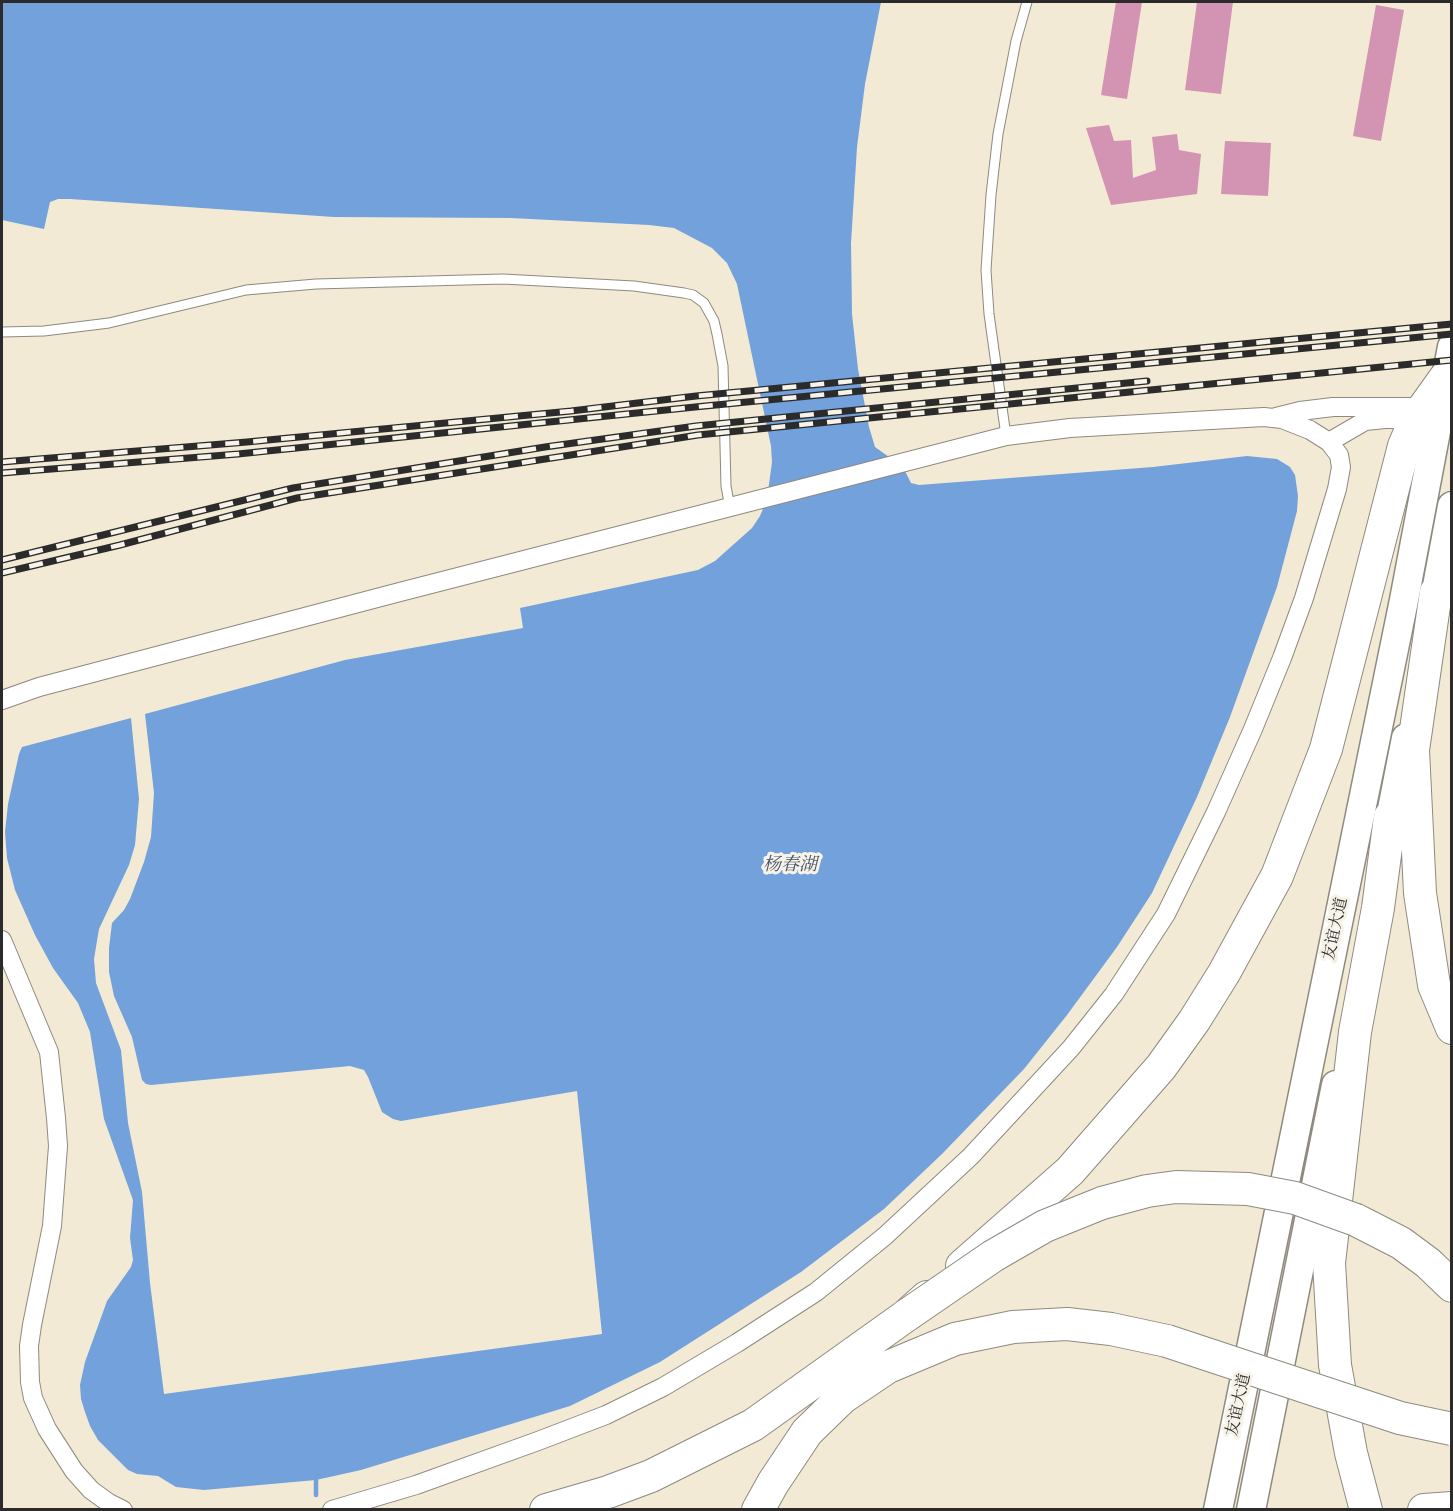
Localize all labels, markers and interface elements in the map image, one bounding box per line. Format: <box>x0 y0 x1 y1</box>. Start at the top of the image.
water label: 杨春湖 <box>763 855 817 877</box>
street label: 友谊大道 <box>1320 896 1352 962</box>
street label: 友谊大道 <box>1223 1372 1255 1438</box>

